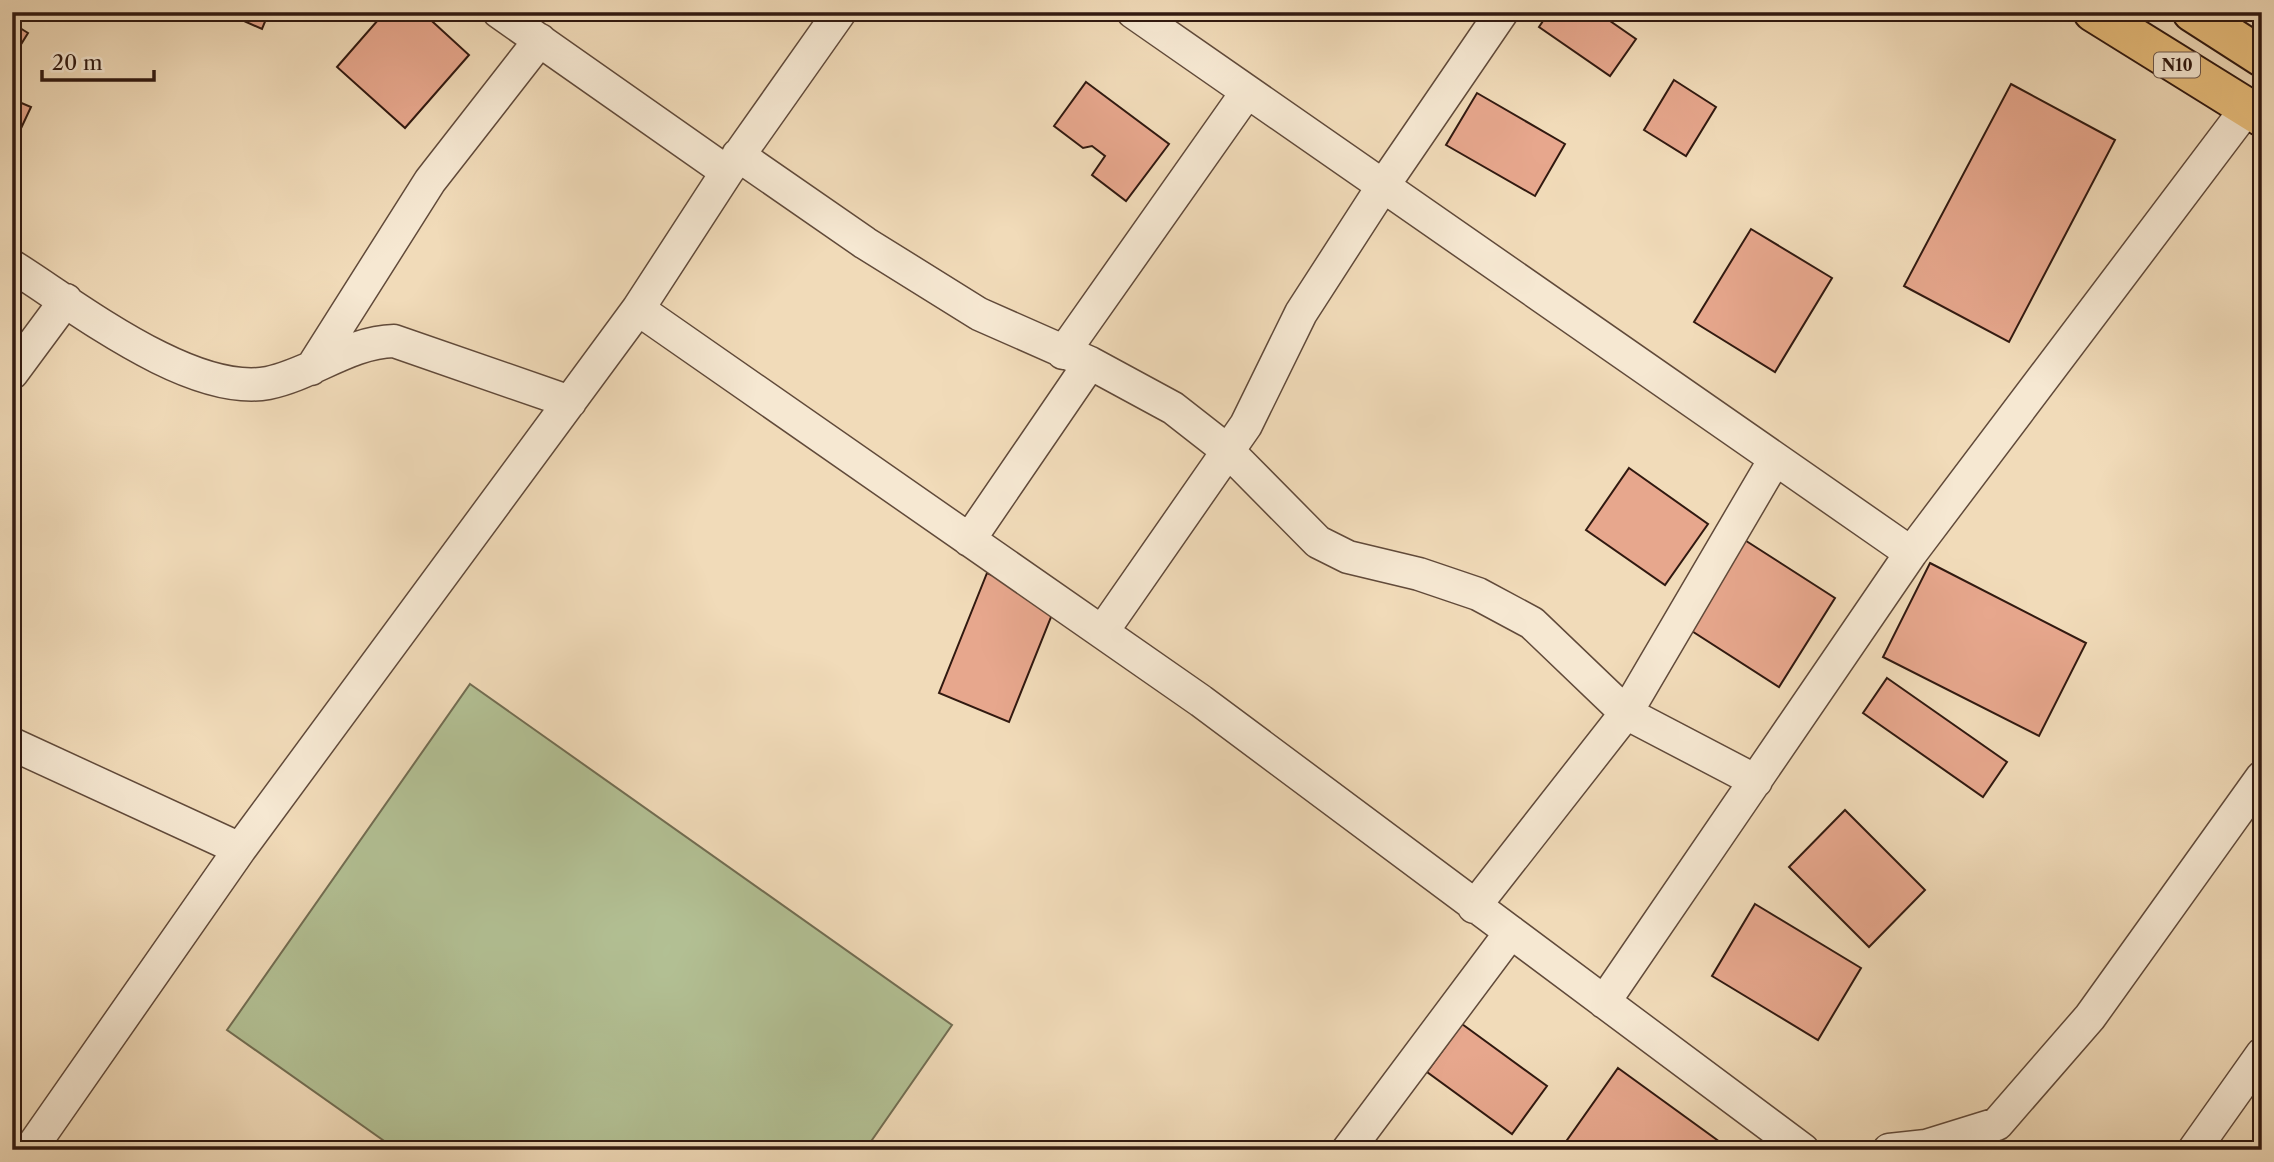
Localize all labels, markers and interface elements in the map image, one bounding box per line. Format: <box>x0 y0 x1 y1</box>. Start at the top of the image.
scale bar <box>42 38 154 82</box>
text: 20 m <box>52 50 103 75</box>
road number: N10 <box>2154 53 2200 78</box>

